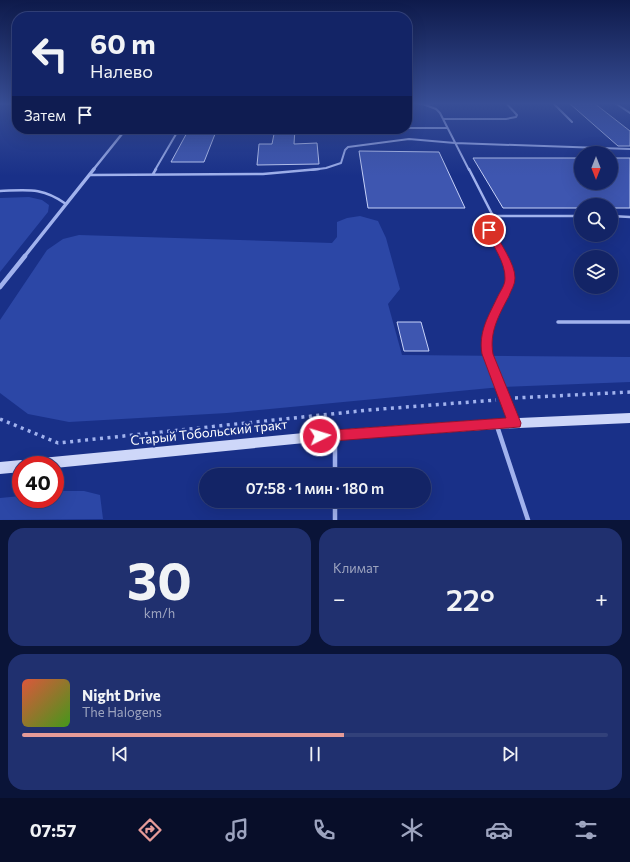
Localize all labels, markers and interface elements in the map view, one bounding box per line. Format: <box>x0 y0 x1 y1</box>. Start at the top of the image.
text: 60 m <box>90 26 156 60</box>
icon: left <box>24 28 76 80</box>
text: Налево <box>90 60 153 82</box>
icon: arrive <box>74 104 96 126</box>
text: Затем <box>24 106 66 124</box>
north arrow <box>574 146 618 190</box>
map controls <box>574 146 618 294</box>
button: search <box>574 198 618 242</box>
pin <box>472 213 506 247</box>
icon: arrive <box>478 219 500 241</box>
button: layers <box>574 250 618 294</box>
position arrow <box>299 415 341 457</box>
street label: Старый Тобольский тракт <box>130 416 288 448</box>
speed limit sign: 40 <box>12 456 64 508</box>
text: 07:58 · 1 мин · 180 m <box>246 479 384 497</box>
text: 30 <box>127 547 192 611</box>
text: Климат <box>333 560 379 576</box>
text: 22° <box>446 580 495 617</box>
text: − <box>333 585 346 612</box>
text: + <box>595 585 608 612</box>
text: km/h <box>144 605 175 621</box>
text: Night Drive <box>82 686 161 704</box>
text: The Halogens <box>82 704 162 720</box>
icon: previous <box>109 743 131 765</box>
icon: pause <box>304 743 326 765</box>
icon: next <box>499 743 521 765</box>
icon: directions <box>136 816 164 844</box>
icon: music <box>223 816 251 844</box>
icon: phone <box>310 816 338 844</box>
icon: climate <box>398 816 426 844</box>
icon: car <box>485 816 513 844</box>
icon: filters <box>572 816 600 844</box>
text: 07:57 <box>30 819 76 841</box>

